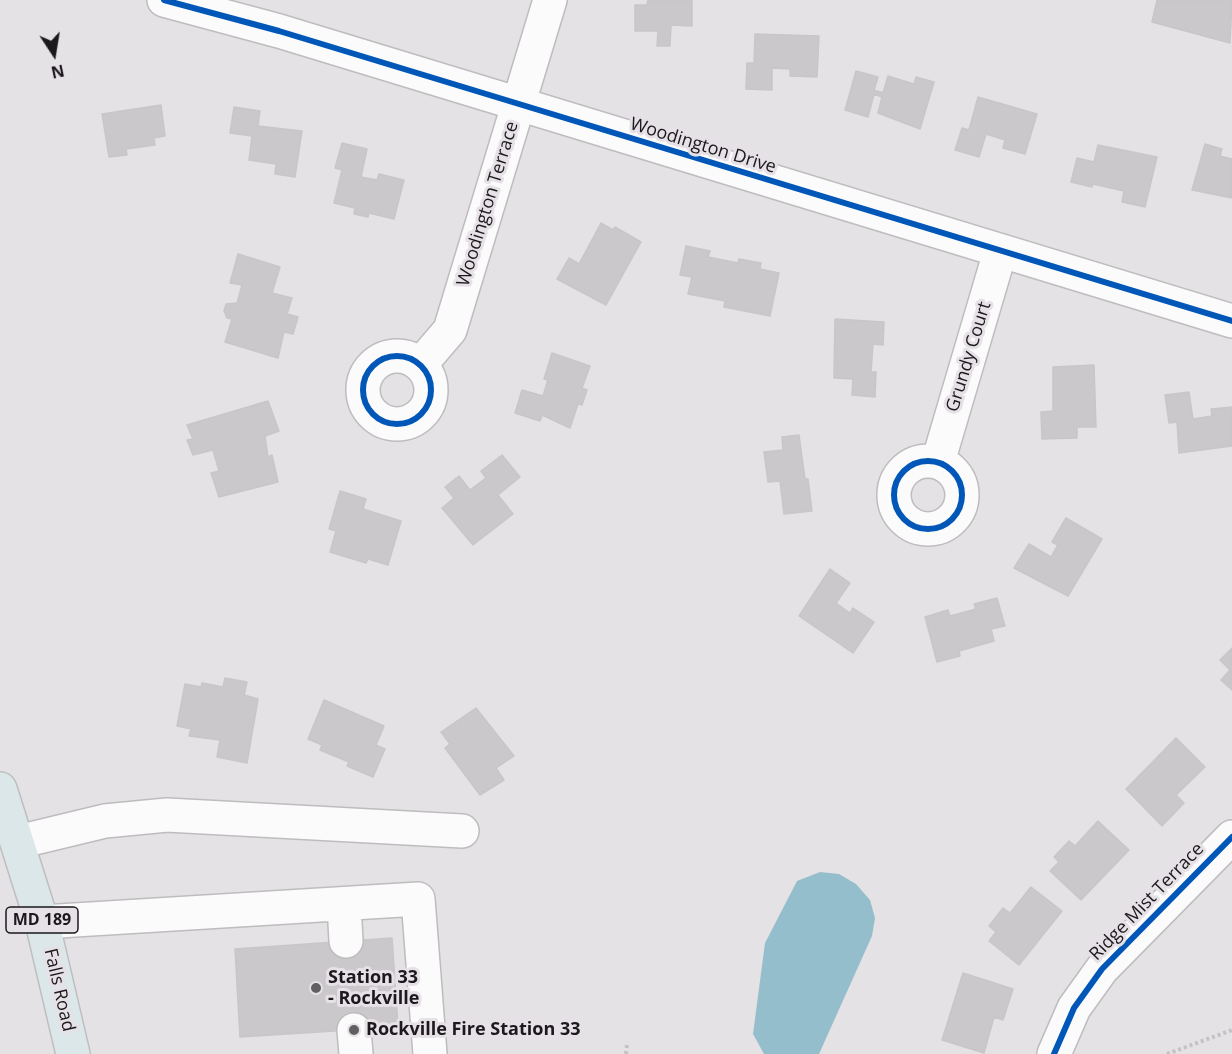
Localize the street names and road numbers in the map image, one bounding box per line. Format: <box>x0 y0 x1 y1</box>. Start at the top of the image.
street label: Woodington Drive <box>627 114 779 178</box>
street label: Woodington Terrace <box>453 119 523 289</box>
street label: Grundy Court <box>942 299 996 415</box>
street label: Ridge Mist Terrace <box>1085 839 1209 965</box>
road number: MD 189 <box>6 907 78 933</box>
street label: Falls Road <box>39 946 79 1034</box>

